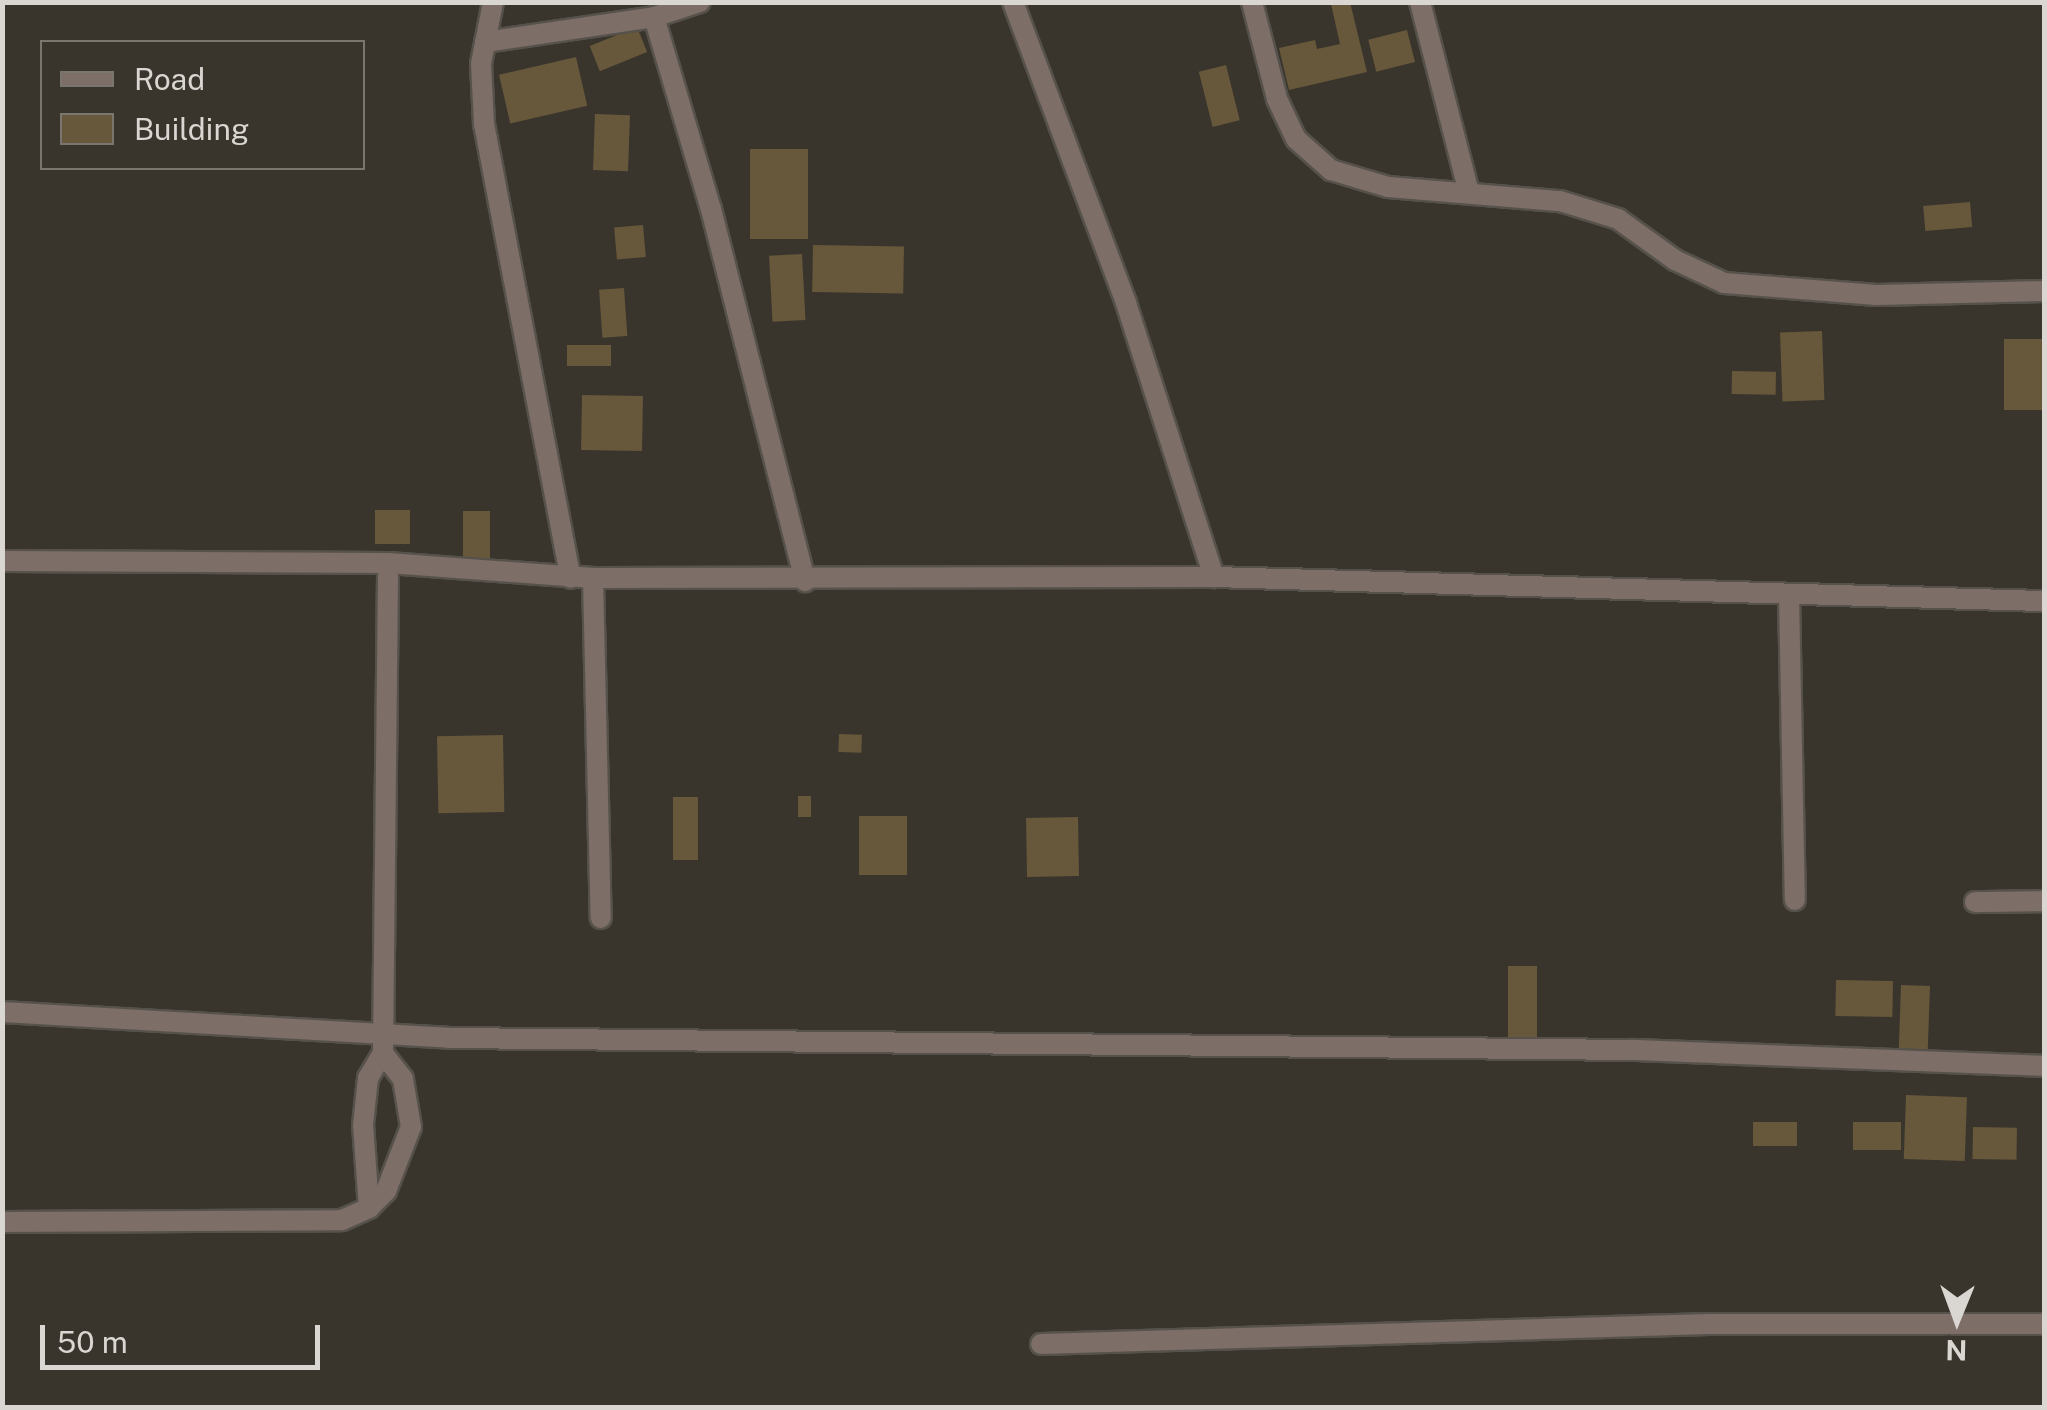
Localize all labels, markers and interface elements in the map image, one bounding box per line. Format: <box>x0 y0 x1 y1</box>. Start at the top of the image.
legend <box>40 40 365 170</box>
text: Road <box>134 61 205 97</box>
text: Building <box>134 111 249 147</box>
north arrow <box>1907 1270 2007 1370</box>
scale bar <box>45 1305 325 1367</box>
text: 50 m <box>57 1324 128 1360</box>
text: N <box>1945 1334 1968 1367</box>

